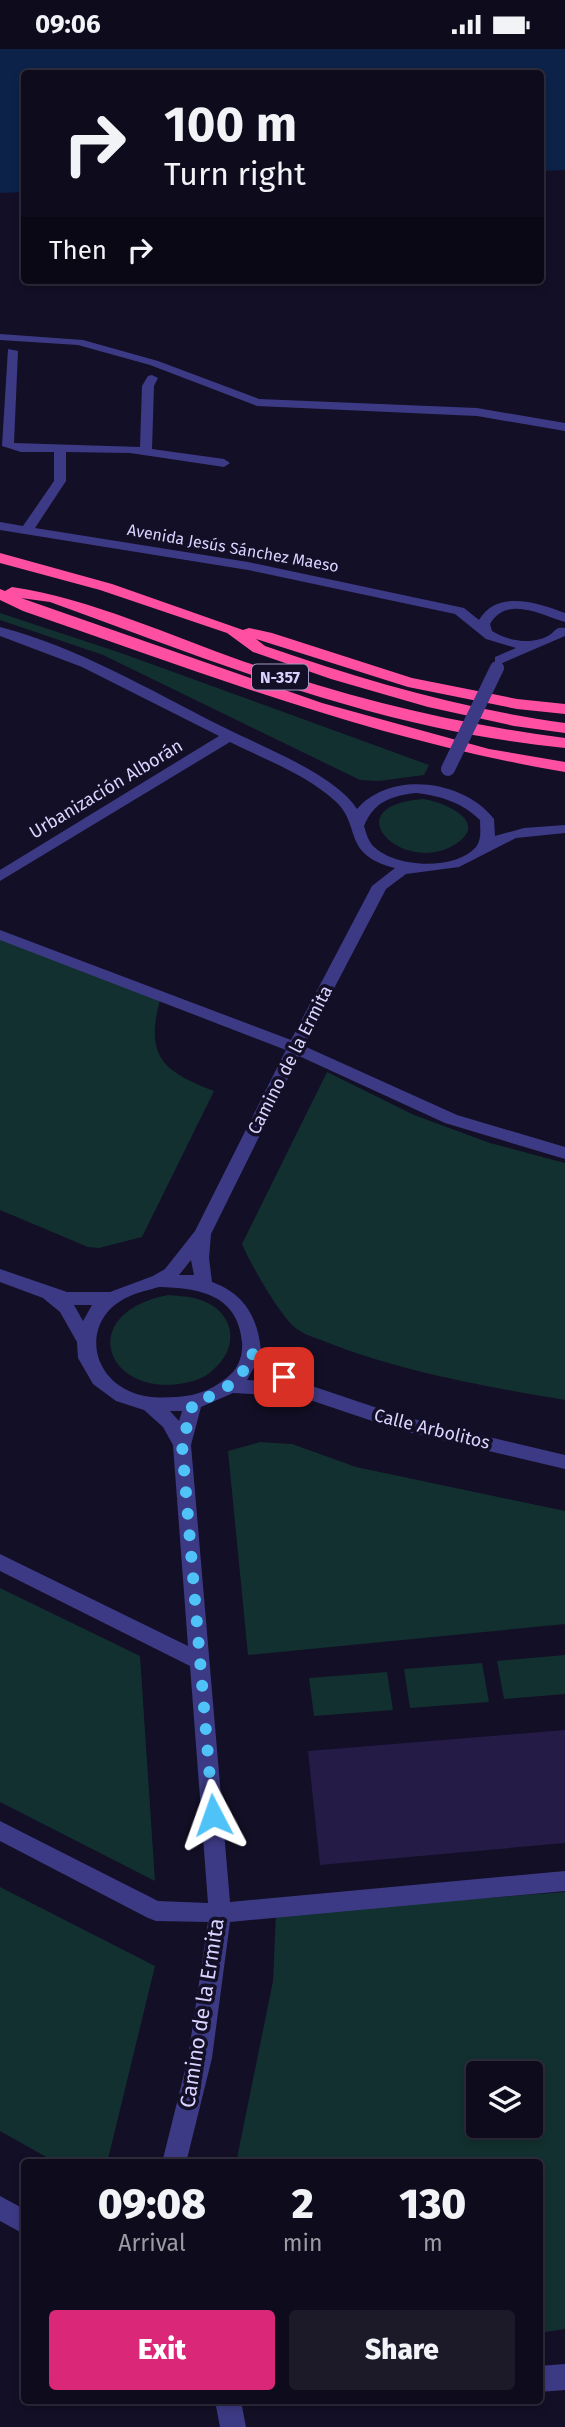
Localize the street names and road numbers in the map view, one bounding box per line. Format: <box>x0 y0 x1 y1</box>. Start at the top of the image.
street label: Avenida Jesús Sánchez Maeso <box>126 520 340 576</box>
road number: N-357 <box>252 664 308 689</box>
street label: Urbanización Alborán <box>25 734 187 844</box>
street label: Camino de la Ermita <box>243 982 337 1138</box>
street label: Calle Arbolitos <box>372 1404 492 1454</box>
street label: Camino de la Ermita <box>174 1916 230 2110</box>

